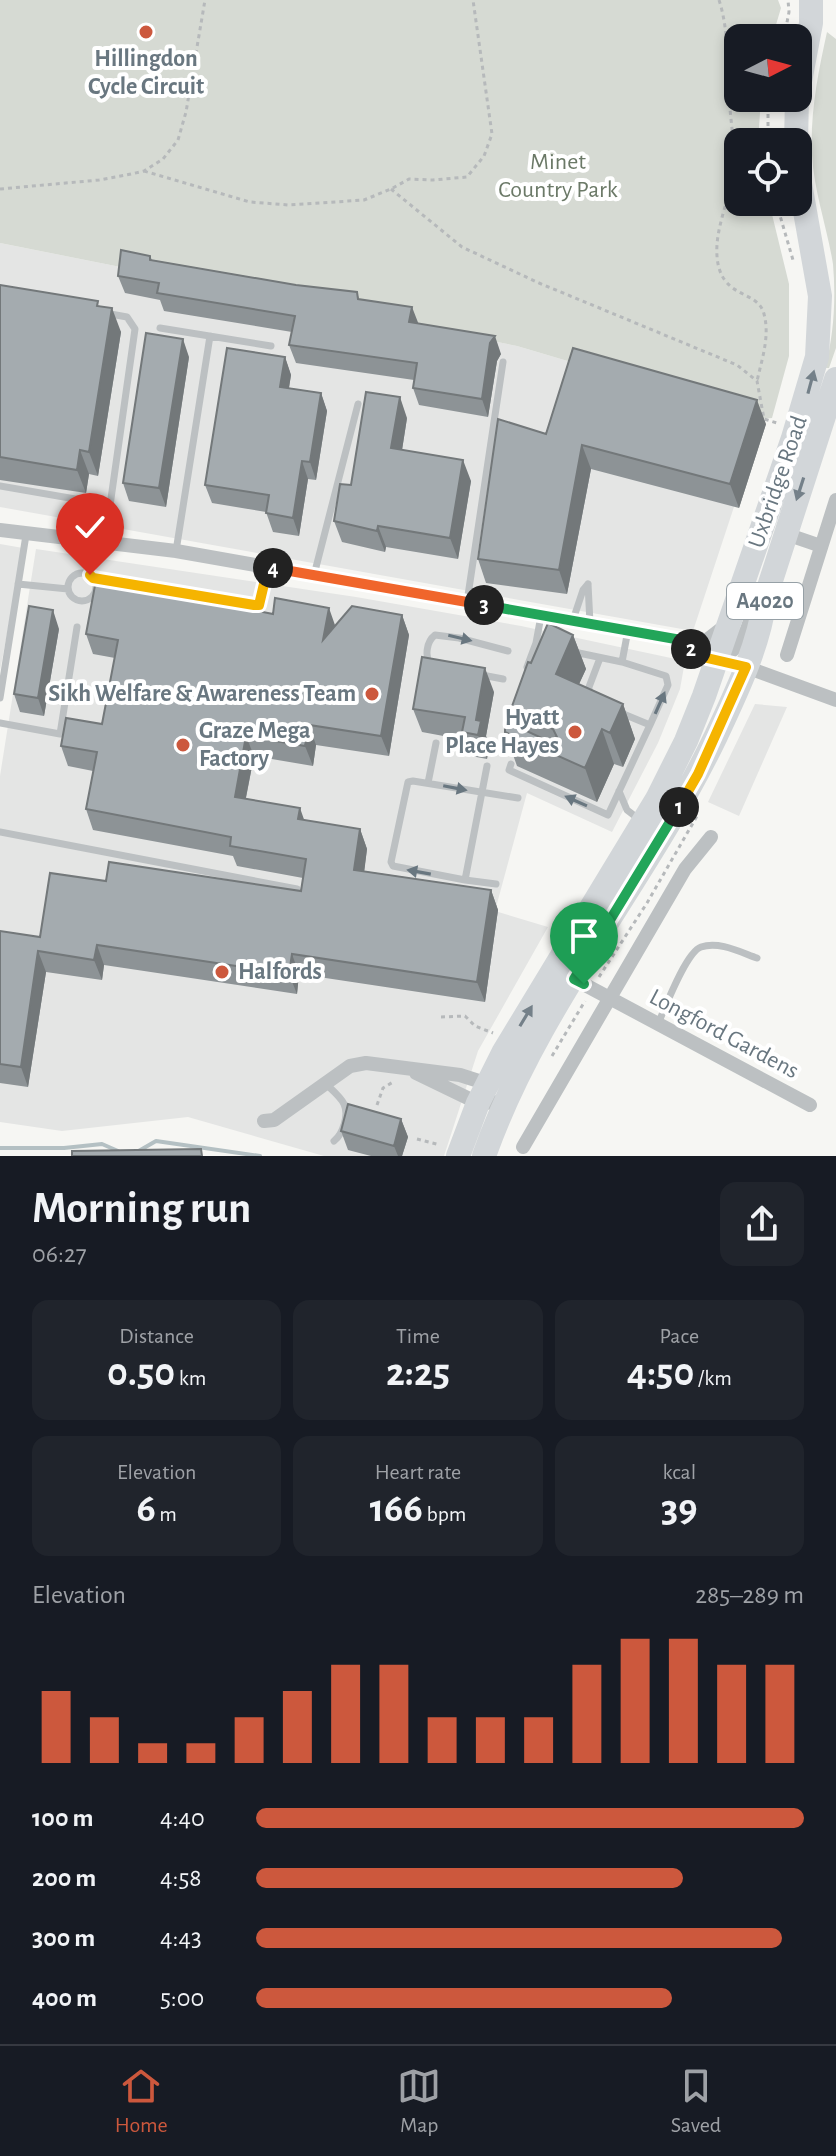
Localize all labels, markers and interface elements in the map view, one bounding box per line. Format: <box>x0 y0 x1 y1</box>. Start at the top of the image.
marker: Hillingdon Cycle Circuit <box>137 23 155 41</box>
north arrow <box>724 24 812 112</box>
map controls <box>724 24 812 216</box>
place label: Hillingdon Cycle Circuit <box>88 47 204 99</box>
button: locate <box>724 128 812 216</box>
park label: Minet Country Park <box>498 150 618 202</box>
one-way arrow <box>805 369 817 394</box>
street label: Uxbridge Road <box>744 413 812 551</box>
one-way arrow <box>793 478 806 502</box>
pin <box>56 493 124 575</box>
icon: check <box>68 505 112 549</box>
pin: 4 <box>253 548 293 588</box>
text: 4 <box>267 557 279 579</box>
road number: A4020 <box>727 583 803 619</box>
pin: 3 <box>464 585 504 625</box>
text: 3 <box>479 594 489 616</box>
pin: 2 <box>671 629 711 669</box>
one-way arrow <box>447 633 472 645</box>
text: 2 <box>686 638 696 660</box>
place label: Sikh Welfare & Awareness Team <box>48 682 356 706</box>
marker: Sikh Welfare & Awareness Team <box>363 685 381 703</box>
one-way arrow <box>653 691 666 714</box>
place label: Hyatt Place Hayes <box>445 706 559 758</box>
place label: Graze Mega Factory <box>199 719 311 771</box>
marker: Hyatt Place Hayes <box>566 723 584 741</box>
marker: Graze Mega Factory <box>174 736 192 754</box>
one-way arrow <box>443 783 468 795</box>
pin: 1 <box>659 787 699 827</box>
one-way arrow <box>564 794 588 807</box>
text: 1 <box>675 796 683 818</box>
one-way arrow <box>406 865 431 877</box>
pin <box>550 902 618 984</box>
icon: arrive <box>562 914 606 958</box>
place label: Halfords <box>238 960 322 984</box>
marker: Halfords <box>213 963 231 981</box>
street label: Longford Gardens <box>645 985 803 1083</box>
one-way arrow <box>519 1005 533 1027</box>
button: share <box>720 1182 804 1266</box>
text: Morning run <box>32 1187 251 1231</box>
text: 06:27 <box>32 1241 87 1267</box>
text: Distance <box>119 1325 194 1347</box>
text: Time <box>396 1325 440 1347</box>
text: Pace <box>660 1325 699 1347</box>
text: 0.50 <box>107 1353 175 1393</box>
text: 2:25 <box>386 1353 450 1393</box>
text: 4:50 <box>627 1353 694 1393</box>
text: km <box>175 1367 206 1389</box>
text: /km <box>694 1367 732 1389</box>
text: Elevation <box>117 1461 196 1483</box>
text: Heart rate <box>375 1461 461 1483</box>
text: kcal <box>663 1461 696 1483</box>
text: 6 <box>136 1489 156 1529</box>
text: 166 <box>370 1489 423 1529</box>
text: 39 <box>661 1489 698 1529</box>
text: m <box>156 1503 177 1525</box>
text: bpm <box>423 1503 466 1525</box>
text: Elevation <box>32 1582 126 1608</box>
text: 285–289 m <box>695 1582 804 1608</box>
text: 100 m <box>32 1805 93 1831</box>
text: 4:40 <box>160 1805 205 1831</box>
text: 200 m <box>32 1865 96 1891</box>
text: 4:58 <box>160 1865 202 1891</box>
text: 300 m <box>32 1925 95 1951</box>
text: 4:43 <box>160 1925 202 1951</box>
text: 400 m <box>32 1985 97 2011</box>
text: 5:00 <box>160 1985 204 2011</box>
tab: Home <box>115 2064 168 2138</box>
tab: Map <box>397 2064 441 2138</box>
tab: Saved <box>671 2064 721 2138</box>

